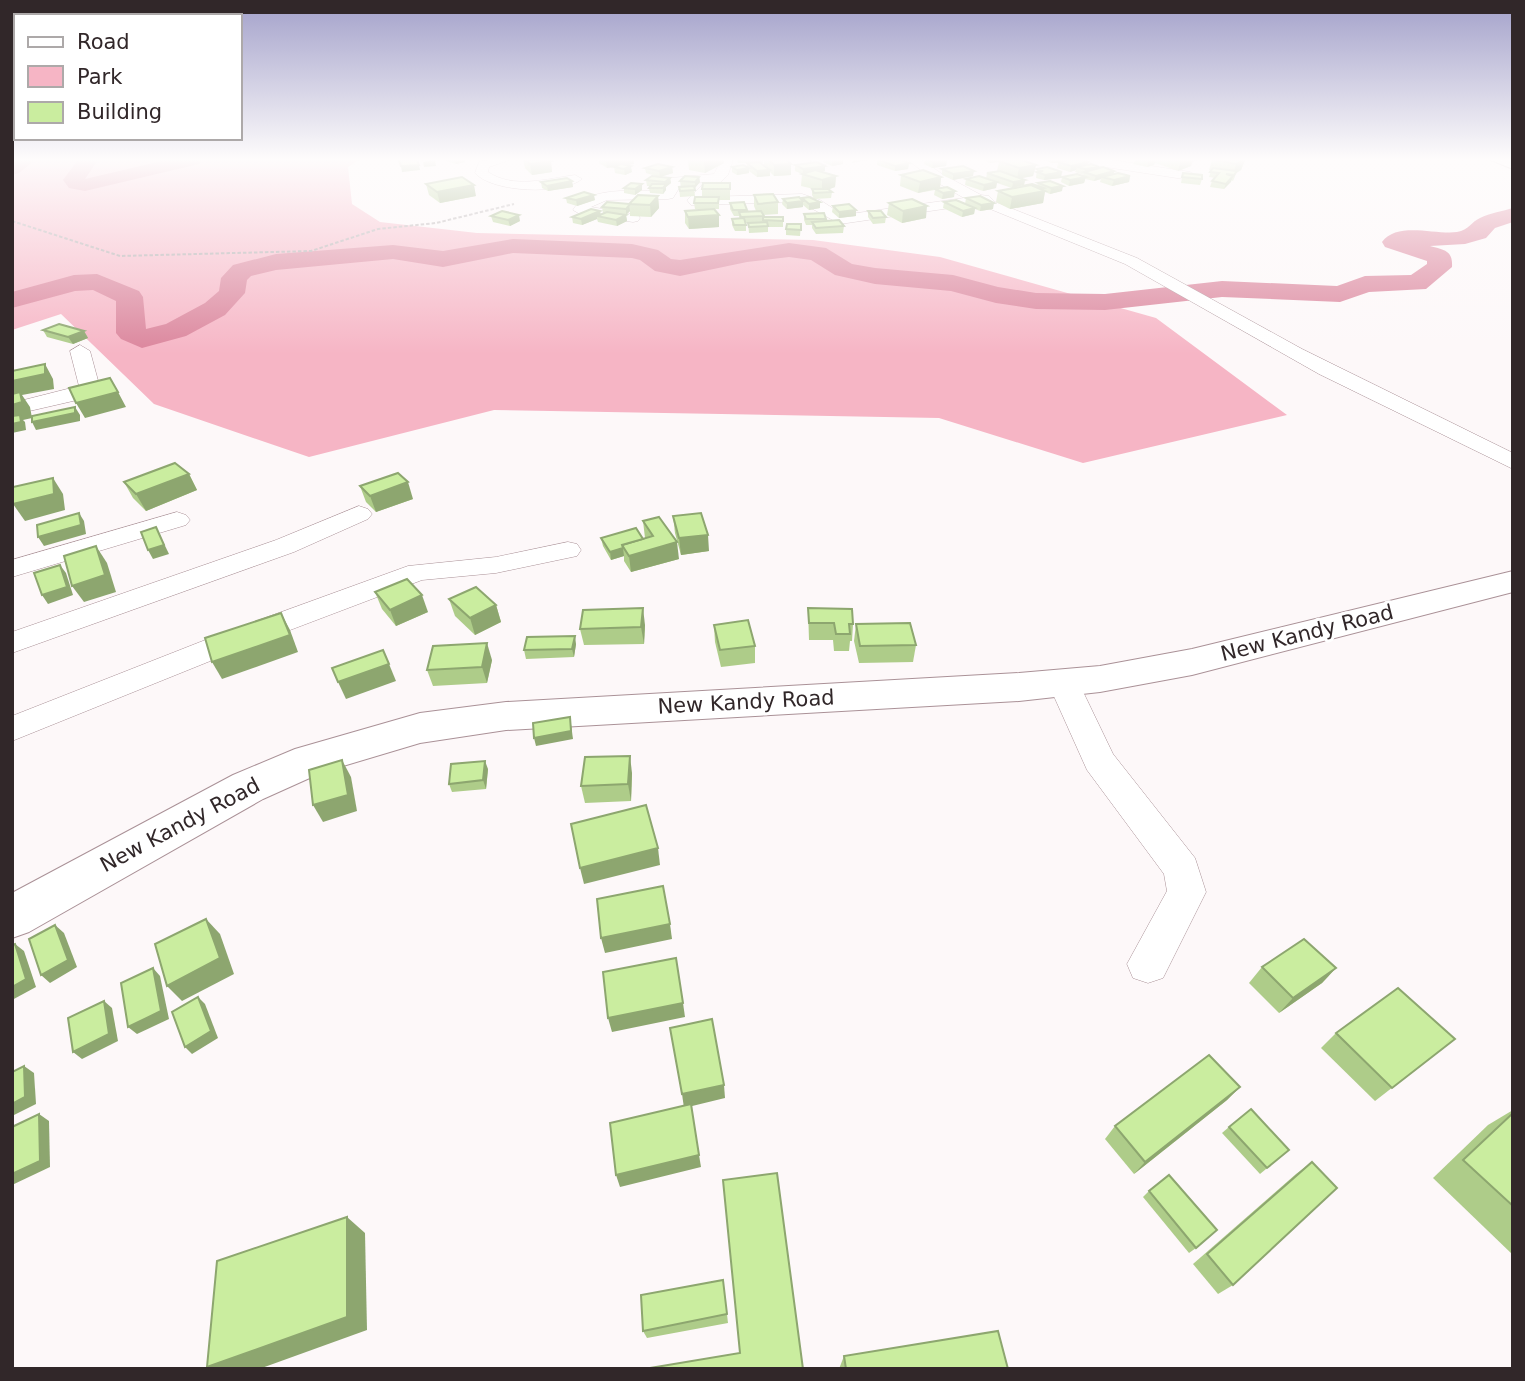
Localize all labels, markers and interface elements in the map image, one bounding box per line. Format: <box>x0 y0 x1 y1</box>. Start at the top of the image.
legend <box>14 14 242 140</box>
text: Road <box>77 30 130 54</box>
text: Park <box>77 65 123 89</box>
text: Building <box>77 100 162 124</box>
street label: New Kandy Road <box>1218 600 1396 666</box>
street label: New Kandy Road <box>657 685 835 719</box>
street label: New Kandy Road <box>96 773 264 877</box>

